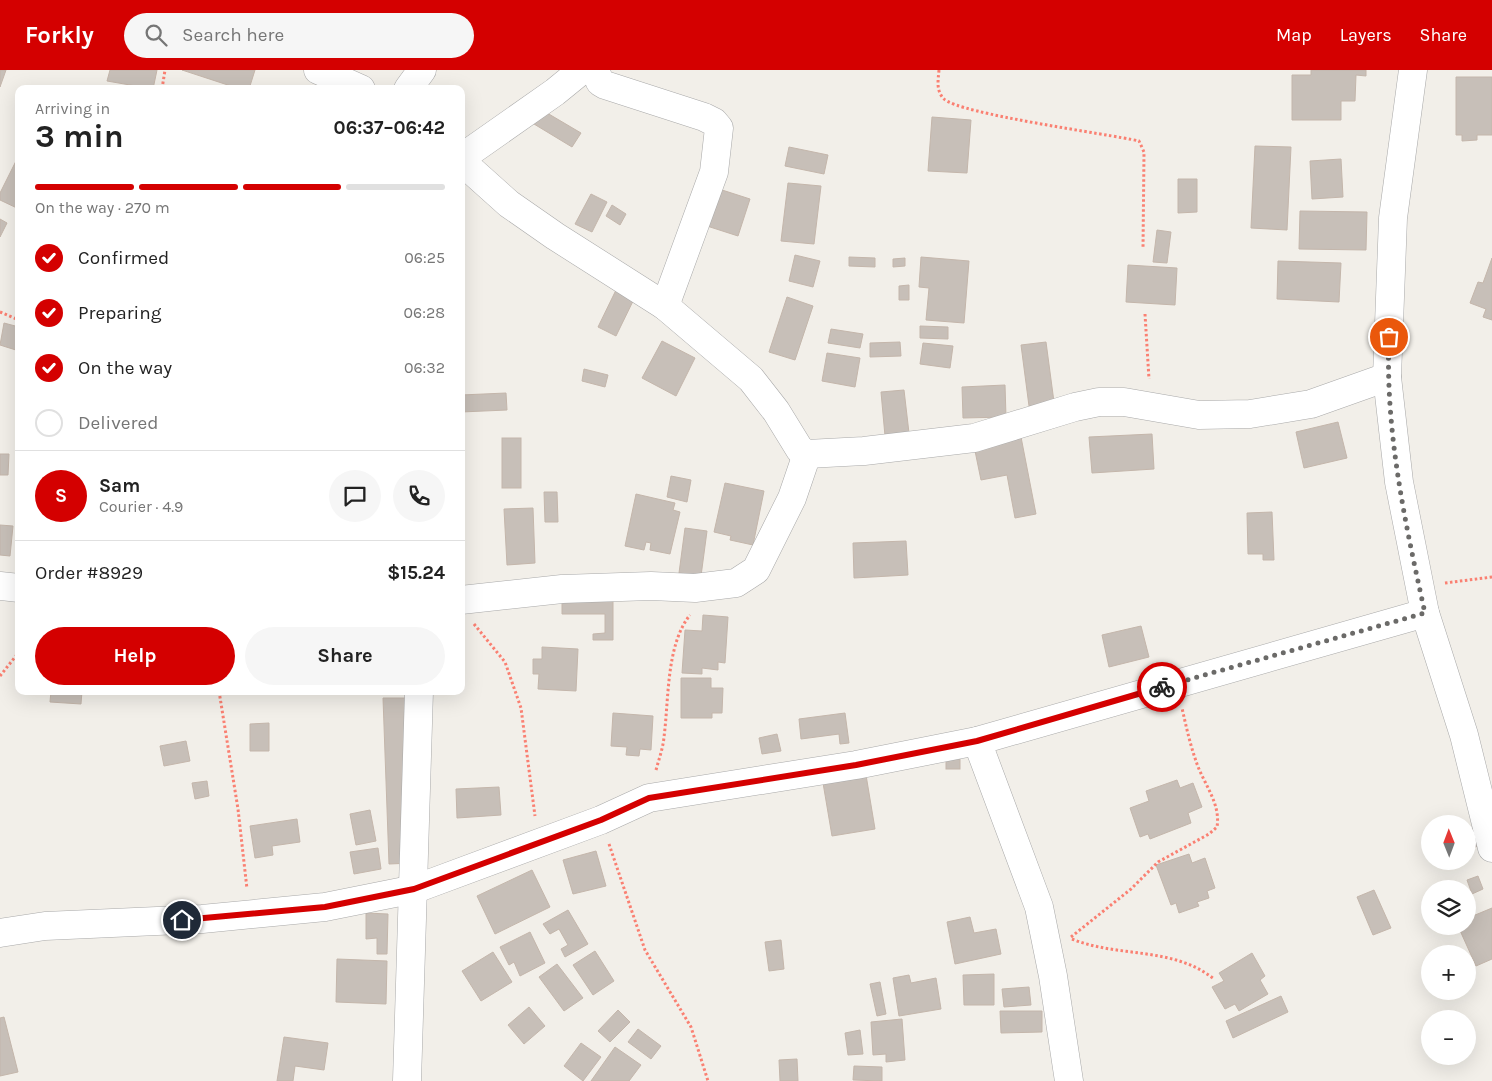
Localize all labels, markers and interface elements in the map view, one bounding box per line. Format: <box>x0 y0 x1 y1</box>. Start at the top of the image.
search box <box>124 13 474 58</box>
text: Forkly <box>25 21 94 49</box>
icon: search <box>142 21 170 49</box>
text: Search here <box>182 24 284 46</box>
text: Map <box>1276 24 1312 46</box>
text: Layers <box>1340 24 1392 46</box>
text: Share <box>1420 24 1467 46</box>
text: Arriving in <box>35 99 110 118</box>
text: 06:37–06:42 <box>334 117 445 139</box>
text: 3 min <box>35 118 124 155</box>
text: On the way · 270 m <box>35 198 170 217</box>
icon: check <box>35 244 63 272</box>
text: Confirmed <box>78 247 169 269</box>
text: 06:25 <box>404 248 445 267</box>
icon: check <box>35 299 63 327</box>
text: Preparing <box>78 302 161 324</box>
text: 06:28 <box>404 303 445 322</box>
pin <box>1368 316 1410 358</box>
icon: bag <box>1375 323 1403 351</box>
icon: check <box>35 354 63 382</box>
text: On the way <box>78 357 172 379</box>
text: 06:32 <box>404 358 445 377</box>
text: Delivered <box>78 412 158 434</box>
button: chat <box>329 470 381 522</box>
button: phone <box>393 470 445 522</box>
text: Sam <box>99 475 140 497</box>
text: S <box>55 485 67 507</box>
text: Courier · 4.9 <box>99 497 183 516</box>
text: Order #8929 <box>35 562 143 584</box>
text: $15.24 <box>387 562 445 584</box>
button: Help <box>35 627 235 685</box>
button: Share <box>245 627 445 685</box>
courier <box>1137 662 1187 712</box>
icon: bike <box>1148 673 1176 701</box>
north arrow <box>1421 815 1476 870</box>
map controls <box>1421 815 1476 1065</box>
button: layers <box>1421 880 1476 935</box>
pin <box>161 899 203 941</box>
icon: home <box>168 906 196 934</box>
button: + <box>1421 945 1476 1000</box>
button: − <box>1421 1010 1476 1065</box>

